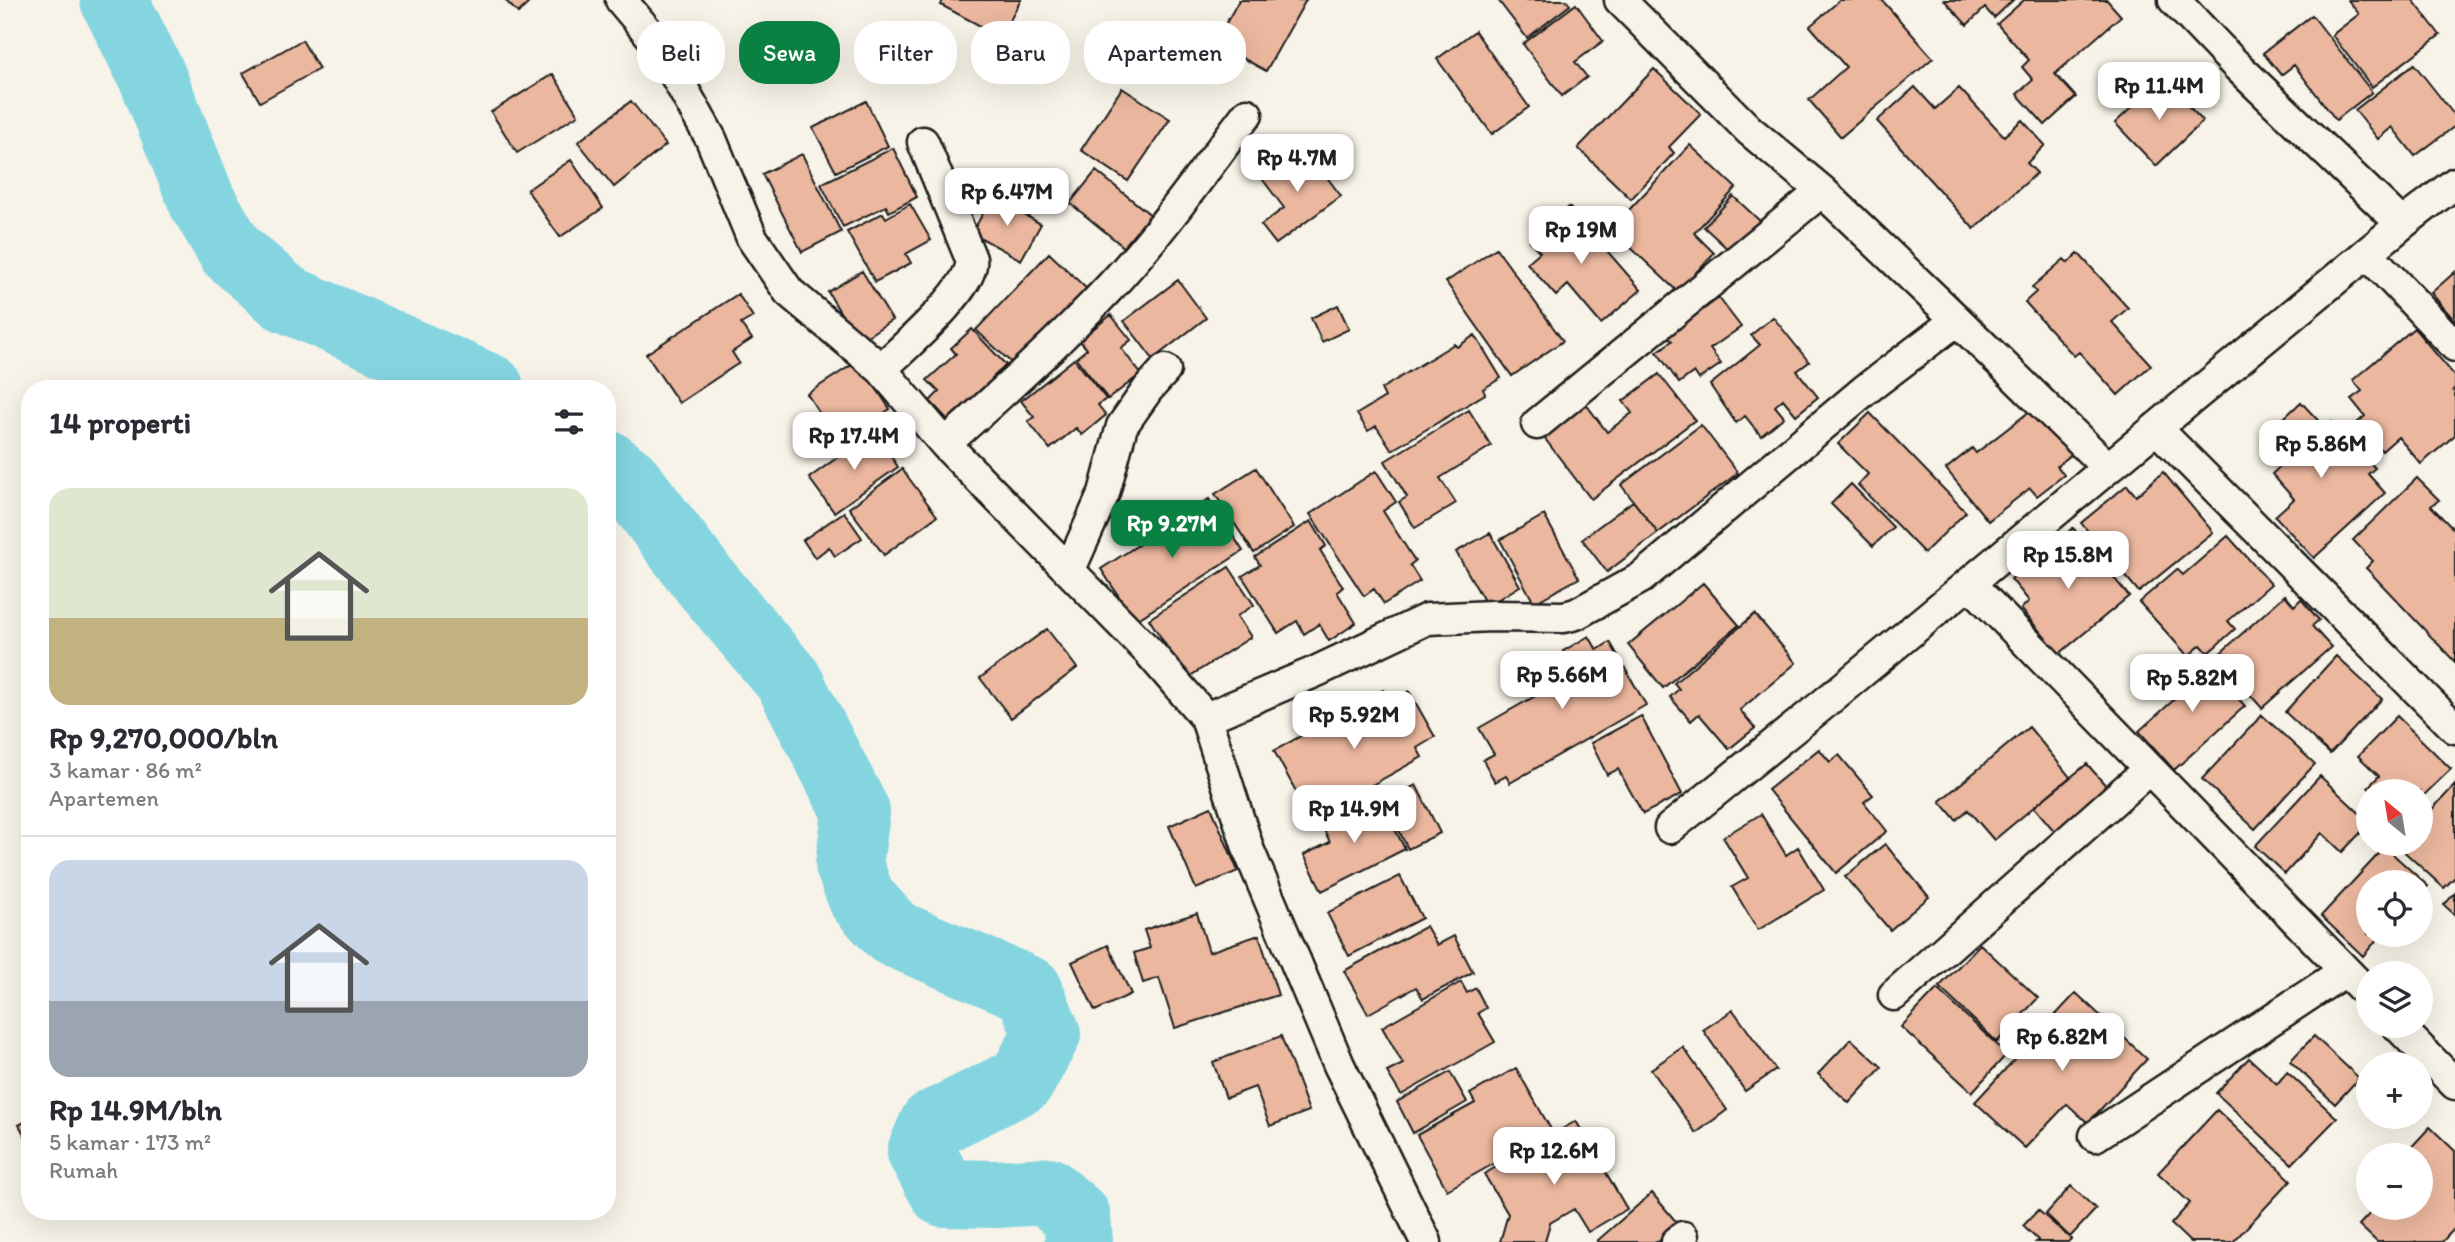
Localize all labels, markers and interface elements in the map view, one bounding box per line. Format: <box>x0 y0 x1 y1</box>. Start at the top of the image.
chip: Beli <box>637 21 725 84</box>
chip: Sewa <box>739 21 840 84</box>
chip: Filter <box>854 21 957 84</box>
chip: Baru <box>971 21 1070 84</box>
chip: Apartemen <box>1084 21 1246 84</box>
pin: Rp 11.4M <box>2087 62 2231 122</box>
text: Rp 11.4M <box>2114 71 2204 99</box>
pin: Rp 4.7M <box>1232 134 1362 194</box>
text: Rp 4.7M <box>1257 143 1337 171</box>
pin: Rp 6.47M <box>935 168 1079 228</box>
text: Rp 6.47M <box>961 177 1053 205</box>
pin: Rp 19M <box>1524 206 1638 266</box>
text: Rp 19M <box>1545 215 1617 243</box>
icon: filters <box>550 403 588 441</box>
text: 14 properti <box>49 404 191 441</box>
pin: Rp 17.4M <box>782 412 926 472</box>
pin: Rp 5.86M <box>2249 420 2393 480</box>
text: Rp 17.4M <box>809 421 899 449</box>
text: Rp 5.86M <box>2275 429 2367 457</box>
pin: Rp 9.27M <box>1100 500 1244 560</box>
text: Rp 9.27M <box>1127 509 1217 537</box>
pin: Rp 15.8M <box>1996 532 2140 591</box>
icon: home <box>256 533 382 659</box>
text: Rp 15.8M <box>2023 540 2113 568</box>
pin: Rp 5.66M <box>1490 652 1634 711</box>
pin: Rp 5.82M <box>2120 654 2264 714</box>
text: Rp 5.66M <box>1516 660 1608 688</box>
text: Rp 5.82M <box>2146 663 2238 691</box>
pin: Rp 5.92M <box>1282 692 1426 751</box>
text: Rp 5.92M <box>1308 700 1400 728</box>
text: Rp 9,270,000/bln <box>49 719 278 756</box>
text: 3 kamar · 86 m² <box>49 756 202 784</box>
north arrow <box>2356 779 2432 856</box>
map controls <box>2356 779 2433 1220</box>
text: Apartemen <box>49 784 159 812</box>
pin: Rp 14.9M <box>1282 786 1426 845</box>
text: Rp 14.9M <box>1308 794 1400 822</box>
button: locate <box>2356 870 2433 947</box>
icon: home <box>256 905 382 1031</box>
button: layers <box>2356 961 2433 1038</box>
pin: Rp 6.82M <box>1990 1014 2134 1073</box>
text: Rp 6.82M <box>2016 1022 2108 1050</box>
button: + <box>2356 1052 2433 1129</box>
text: Rp 14.9M/bln <box>49 1091 222 1128</box>
text: 5 kamar · 173 m² <box>49 1128 211 1156</box>
pin: Rp 12.6M <box>1482 1128 1626 1187</box>
text: Rp 12.6M <box>1509 1136 1599 1164</box>
button: − <box>2356 1143 2433 1220</box>
text: Rumah <box>49 1156 118 1184</box>

